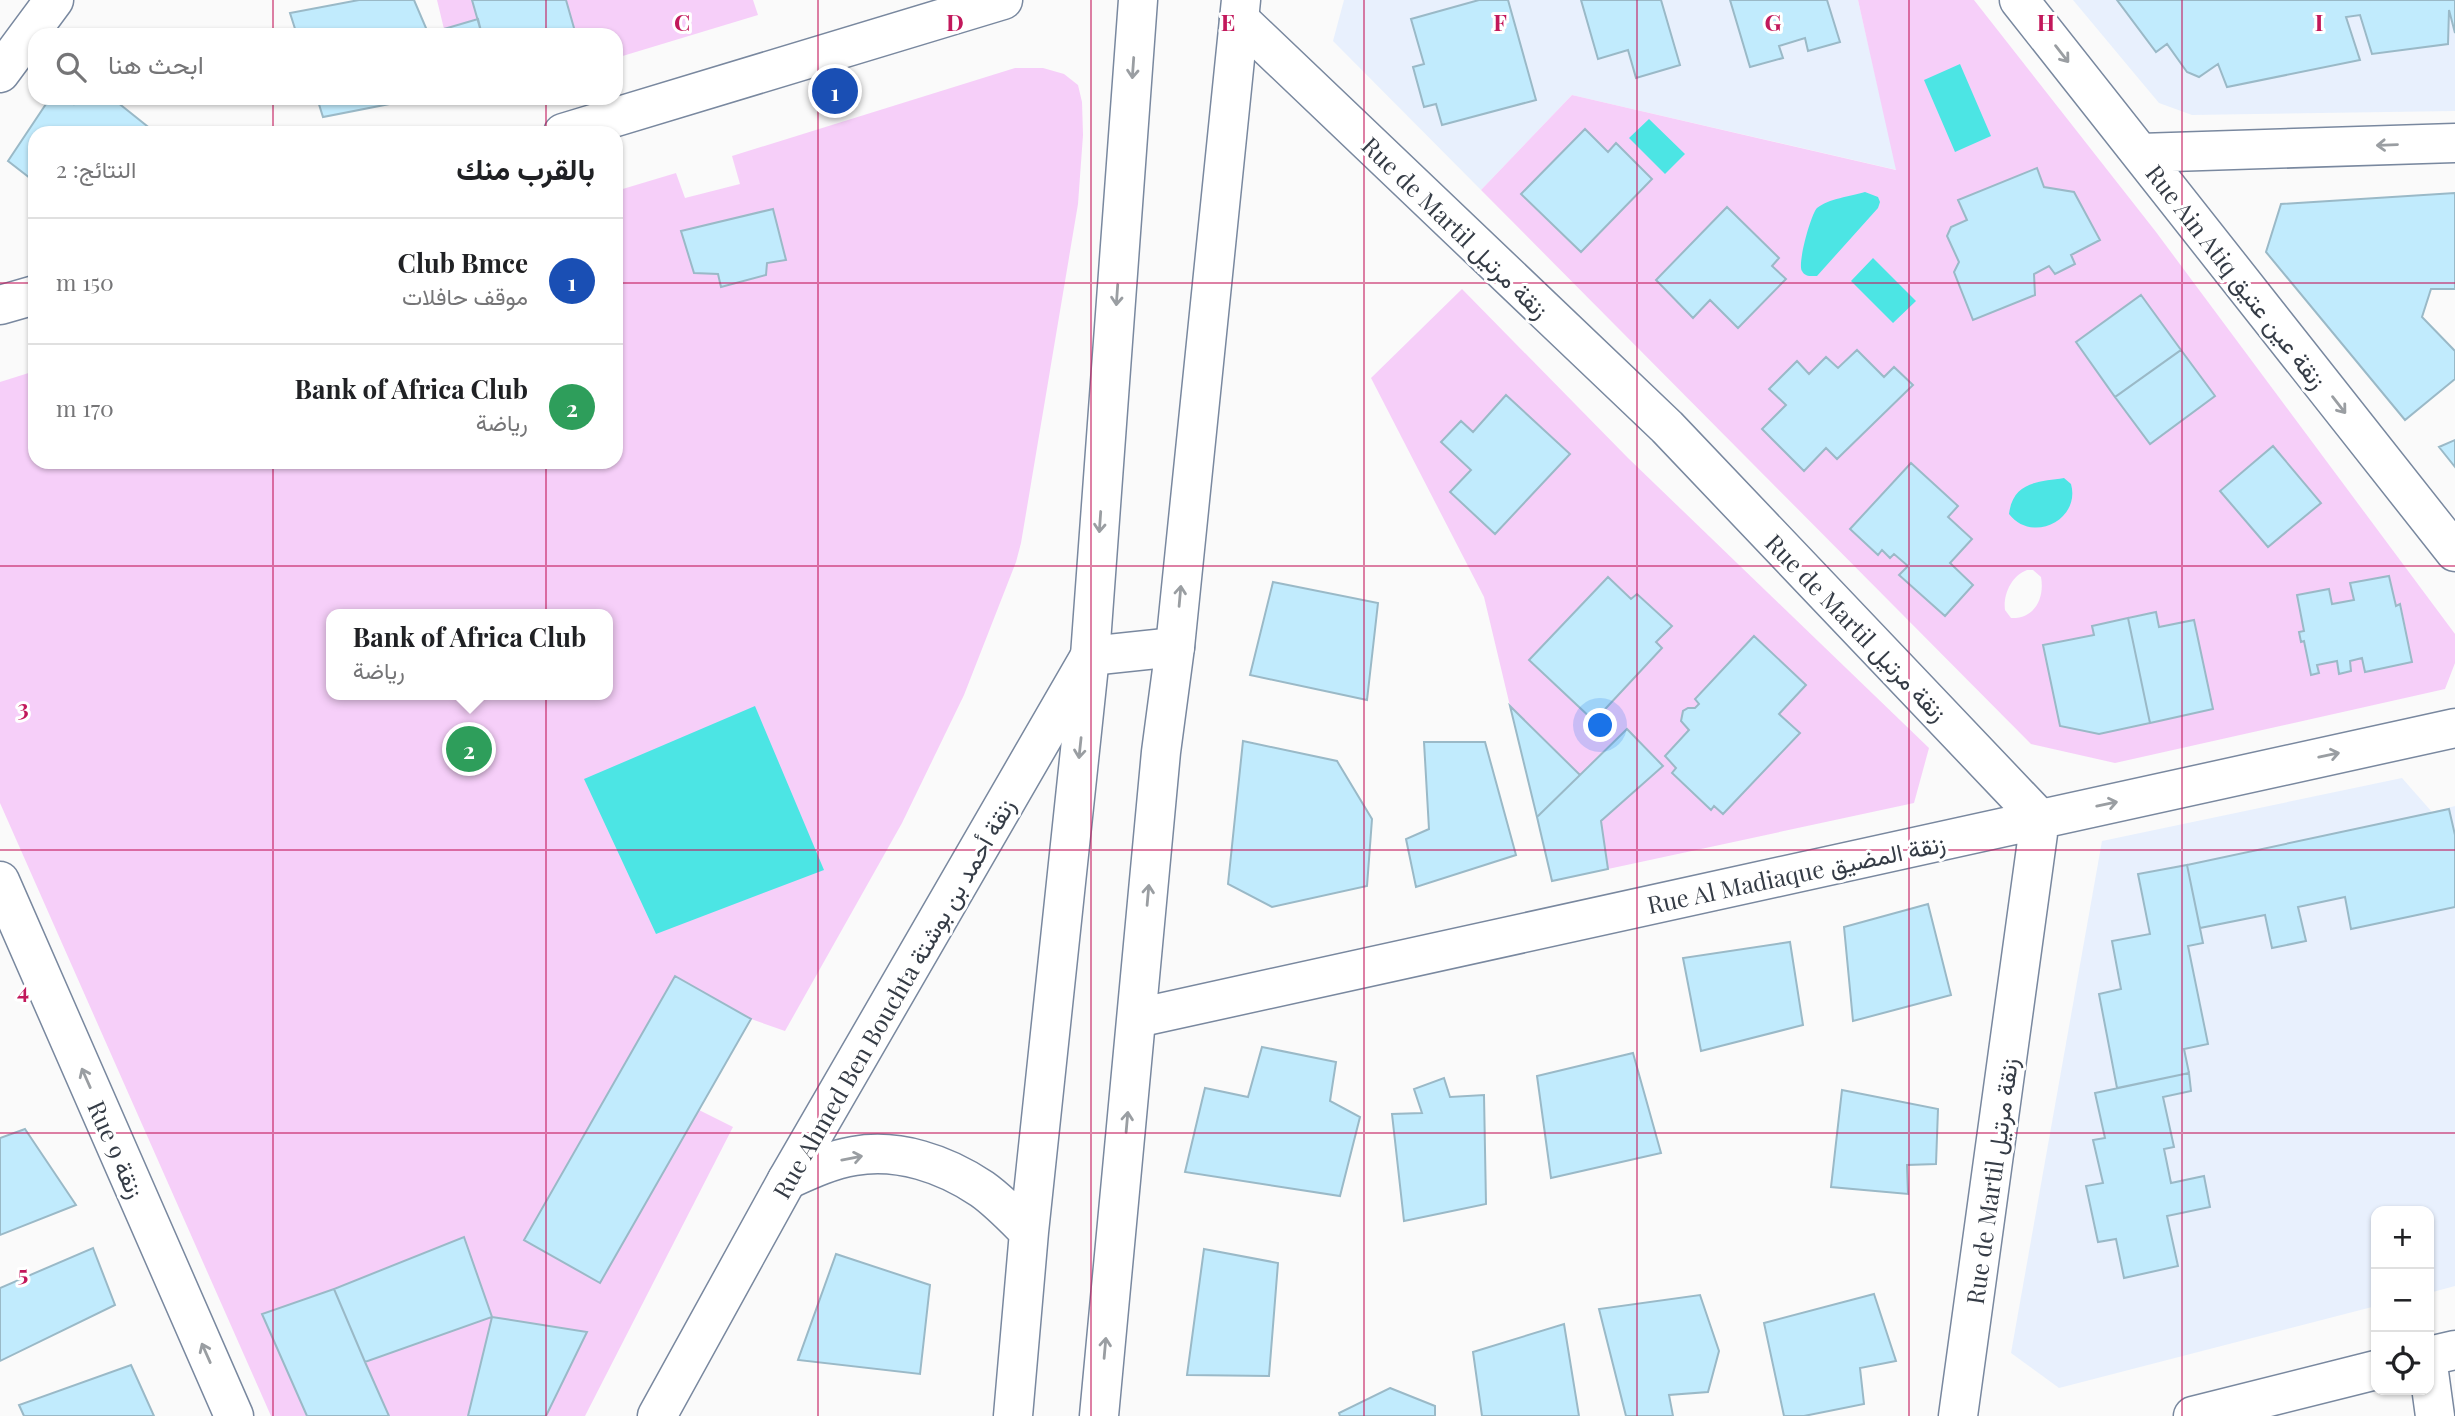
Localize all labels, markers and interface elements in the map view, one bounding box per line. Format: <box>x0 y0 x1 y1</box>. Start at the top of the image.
text: C <box>674 6 690 37</box>
text: D <box>946 6 964 37</box>
text: E <box>1221 6 1235 37</box>
text: F <box>1493 6 1507 37</box>
text: G <box>1765 6 1782 37</box>
text: H <box>2037 6 2055 37</box>
text: I <box>2315 6 2323 37</box>
search box <box>28 28 623 105</box>
one-way arrow <box>2054 44 2069 62</box>
text: ابحث هنا <box>108 46 204 81</box>
icon: search <box>52 48 90 86</box>
one-way arrow <box>1126 56 1139 79</box>
pin: 1 <box>812 65 858 117</box>
street label: Rue de Martil زنقة مرتيل <box>1355 129 1557 326</box>
one-way arrow <box>2376 138 2399 152</box>
text: بالقرب منك <box>456 148 595 188</box>
text: النتائج: 2 <box>56 153 136 184</box>
street label: Rue Ain Atiq زنقة عين عتيق <box>2139 157 2335 395</box>
text: Club Bmce <box>398 245 528 280</box>
text: 150 m <box>56 266 114 297</box>
text: 1 <box>568 266 576 297</box>
text: موقف حافلات <box>402 280 528 311</box>
one-way arrow <box>1110 283 1123 306</box>
text: Bank of Africa Club <box>295 371 528 406</box>
text: 170 m <box>56 392 114 423</box>
text: 2 <box>566 392 578 423</box>
one-way arrow <box>2332 396 2347 414</box>
text: رياضة <box>476 406 528 437</box>
one-way arrow <box>1093 510 1106 533</box>
street label: Rue de Martil زنقة مرتيل <box>1758 526 1955 728</box>
one-way arrow <box>1174 585 1187 608</box>
popup <box>326 609 613 700</box>
text: Bank of Africa Club <box>353 619 586 654</box>
text: رياضة <box>353 654 405 685</box>
text: 3 <box>17 691 29 722</box>
your location <box>1583 708 1617 742</box>
pin: 2 <box>446 723 492 775</box>
one-way arrow <box>1074 737 1087 759</box>
one-way arrow <box>2317 748 2340 762</box>
street label: Rue Ahmed Ben Bouchta زنقة أحمد بن بوشتة <box>765 792 1022 1205</box>
one-way arrow <box>2095 797 2118 811</box>
street label: Rue Al Madiaque زنقة المضيق <box>1644 826 1948 921</box>
one-way arrow <box>1142 884 1155 907</box>
text: 4 <box>17 974 29 1005</box>
street label: Rue de Martil زنقة مرتيل <box>1958 1056 2025 1306</box>
one-way arrow <box>79 1067 92 1089</box>
street label: Rue 9 زنقة <box>80 1095 153 1203</box>
one-way arrow <box>1121 1111 1134 1133</box>
one-way arrow <box>840 1150 863 1164</box>
map controls <box>2371 1206 2434 1395</box>
button: + <box>2371 1206 2434 1269</box>
text: 5 <box>18 1257 28 1288</box>
button: − <box>2371 1269 2434 1332</box>
button: locate <box>2371 1332 2434 1395</box>
one-way arrow <box>1099 1337 1112 1360</box>
one-way arrow <box>199 1343 212 1365</box>

